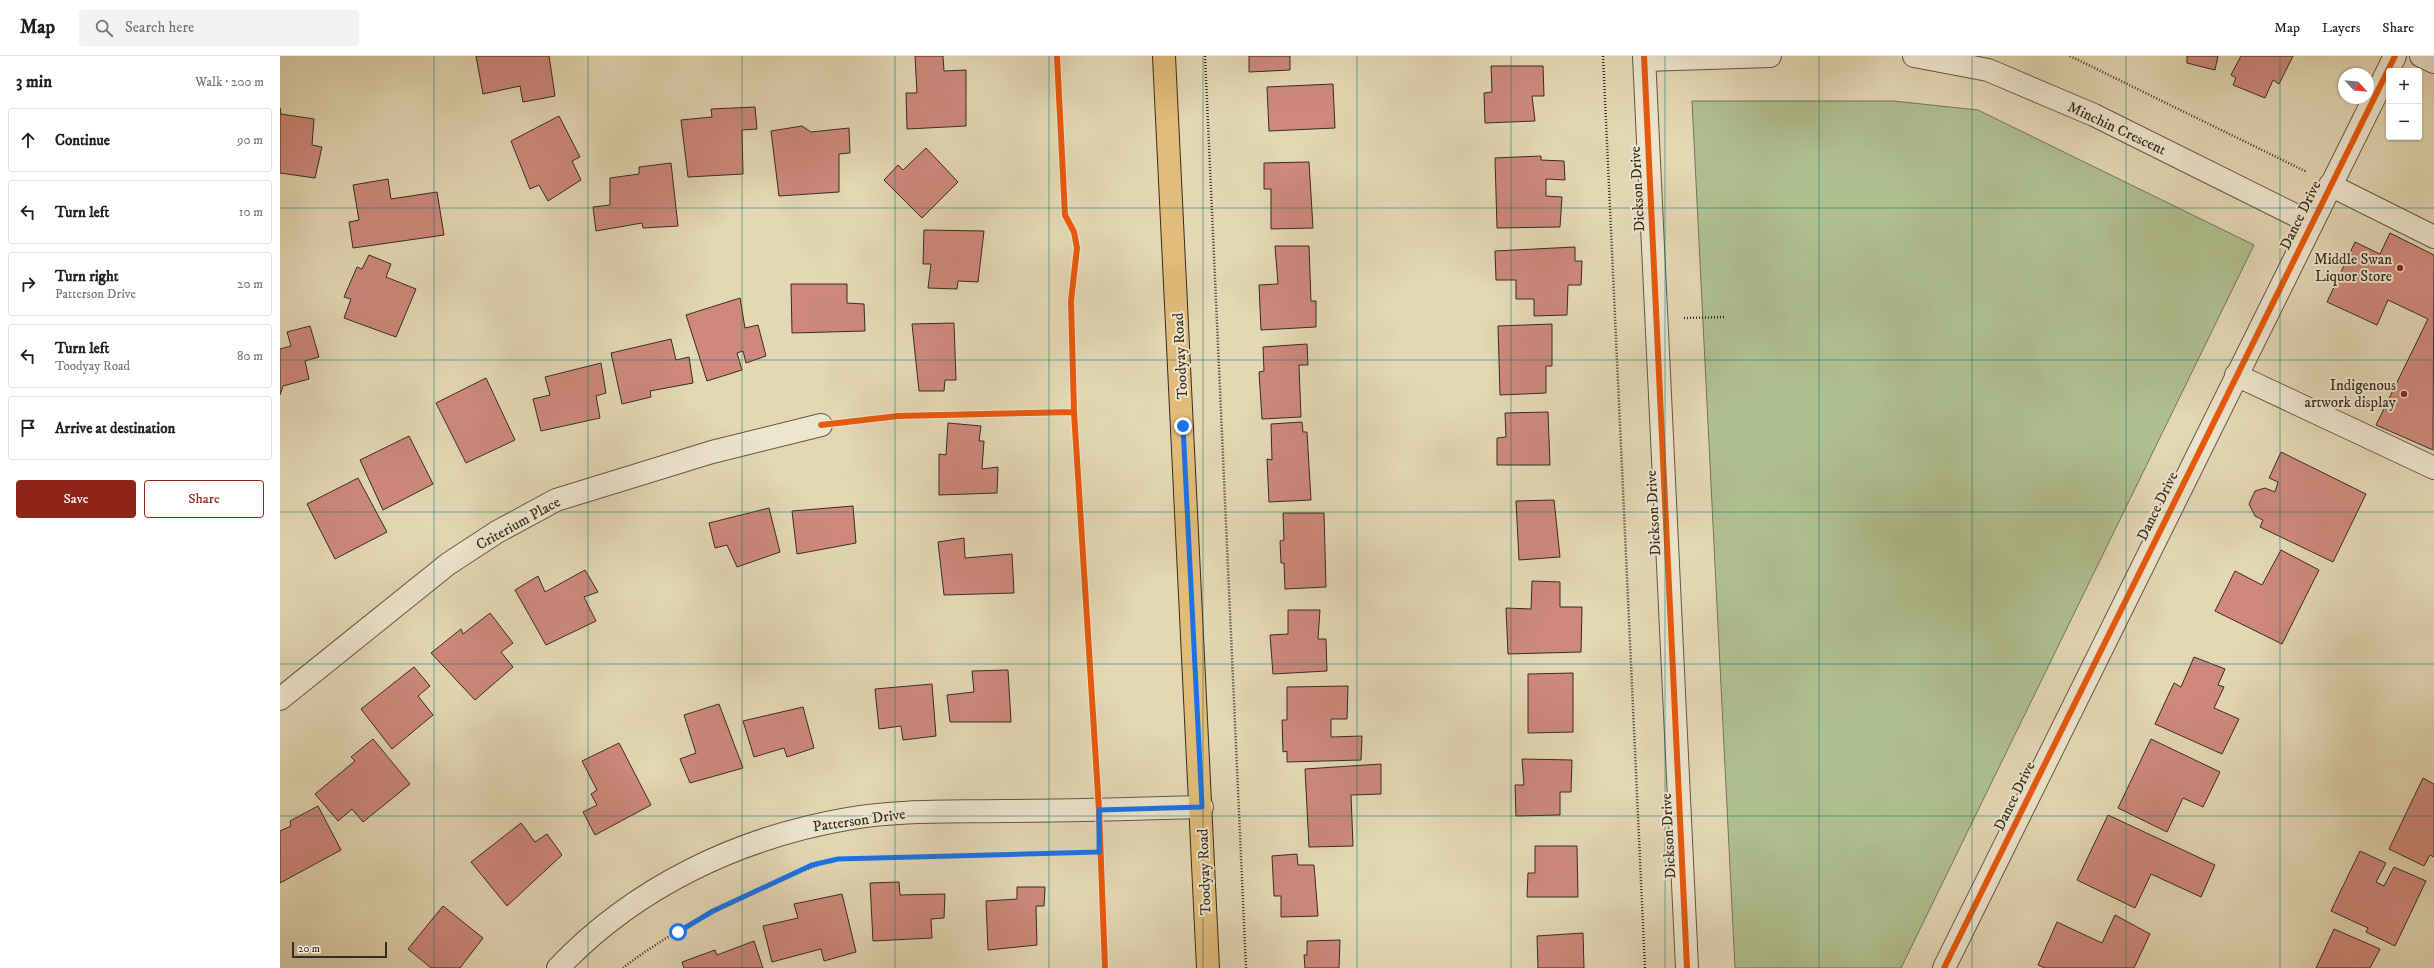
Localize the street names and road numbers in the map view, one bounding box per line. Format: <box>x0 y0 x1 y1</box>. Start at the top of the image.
street label: Minchin Crescent <box>2064 97 2169 160</box>
street label: Dickson Drive <box>1626 146 1649 232</box>
street label: Dance Drive <box>2276 178 2325 253</box>
street label: Toodyay Road <box>1169 312 1192 400</box>
street label: Dance Drive <box>2133 469 2182 544</box>
street label: Dickson Drive <box>1642 470 1665 556</box>
street label: Criterium Place <box>473 492 564 554</box>
street label: Dance Drive <box>1990 759 2039 834</box>
street label: Dickson Drive <box>1657 793 1680 879</box>
street label: Patterson Drive <box>812 805 907 836</box>
street label: Toodyay Road <box>1193 828 1216 916</box>

